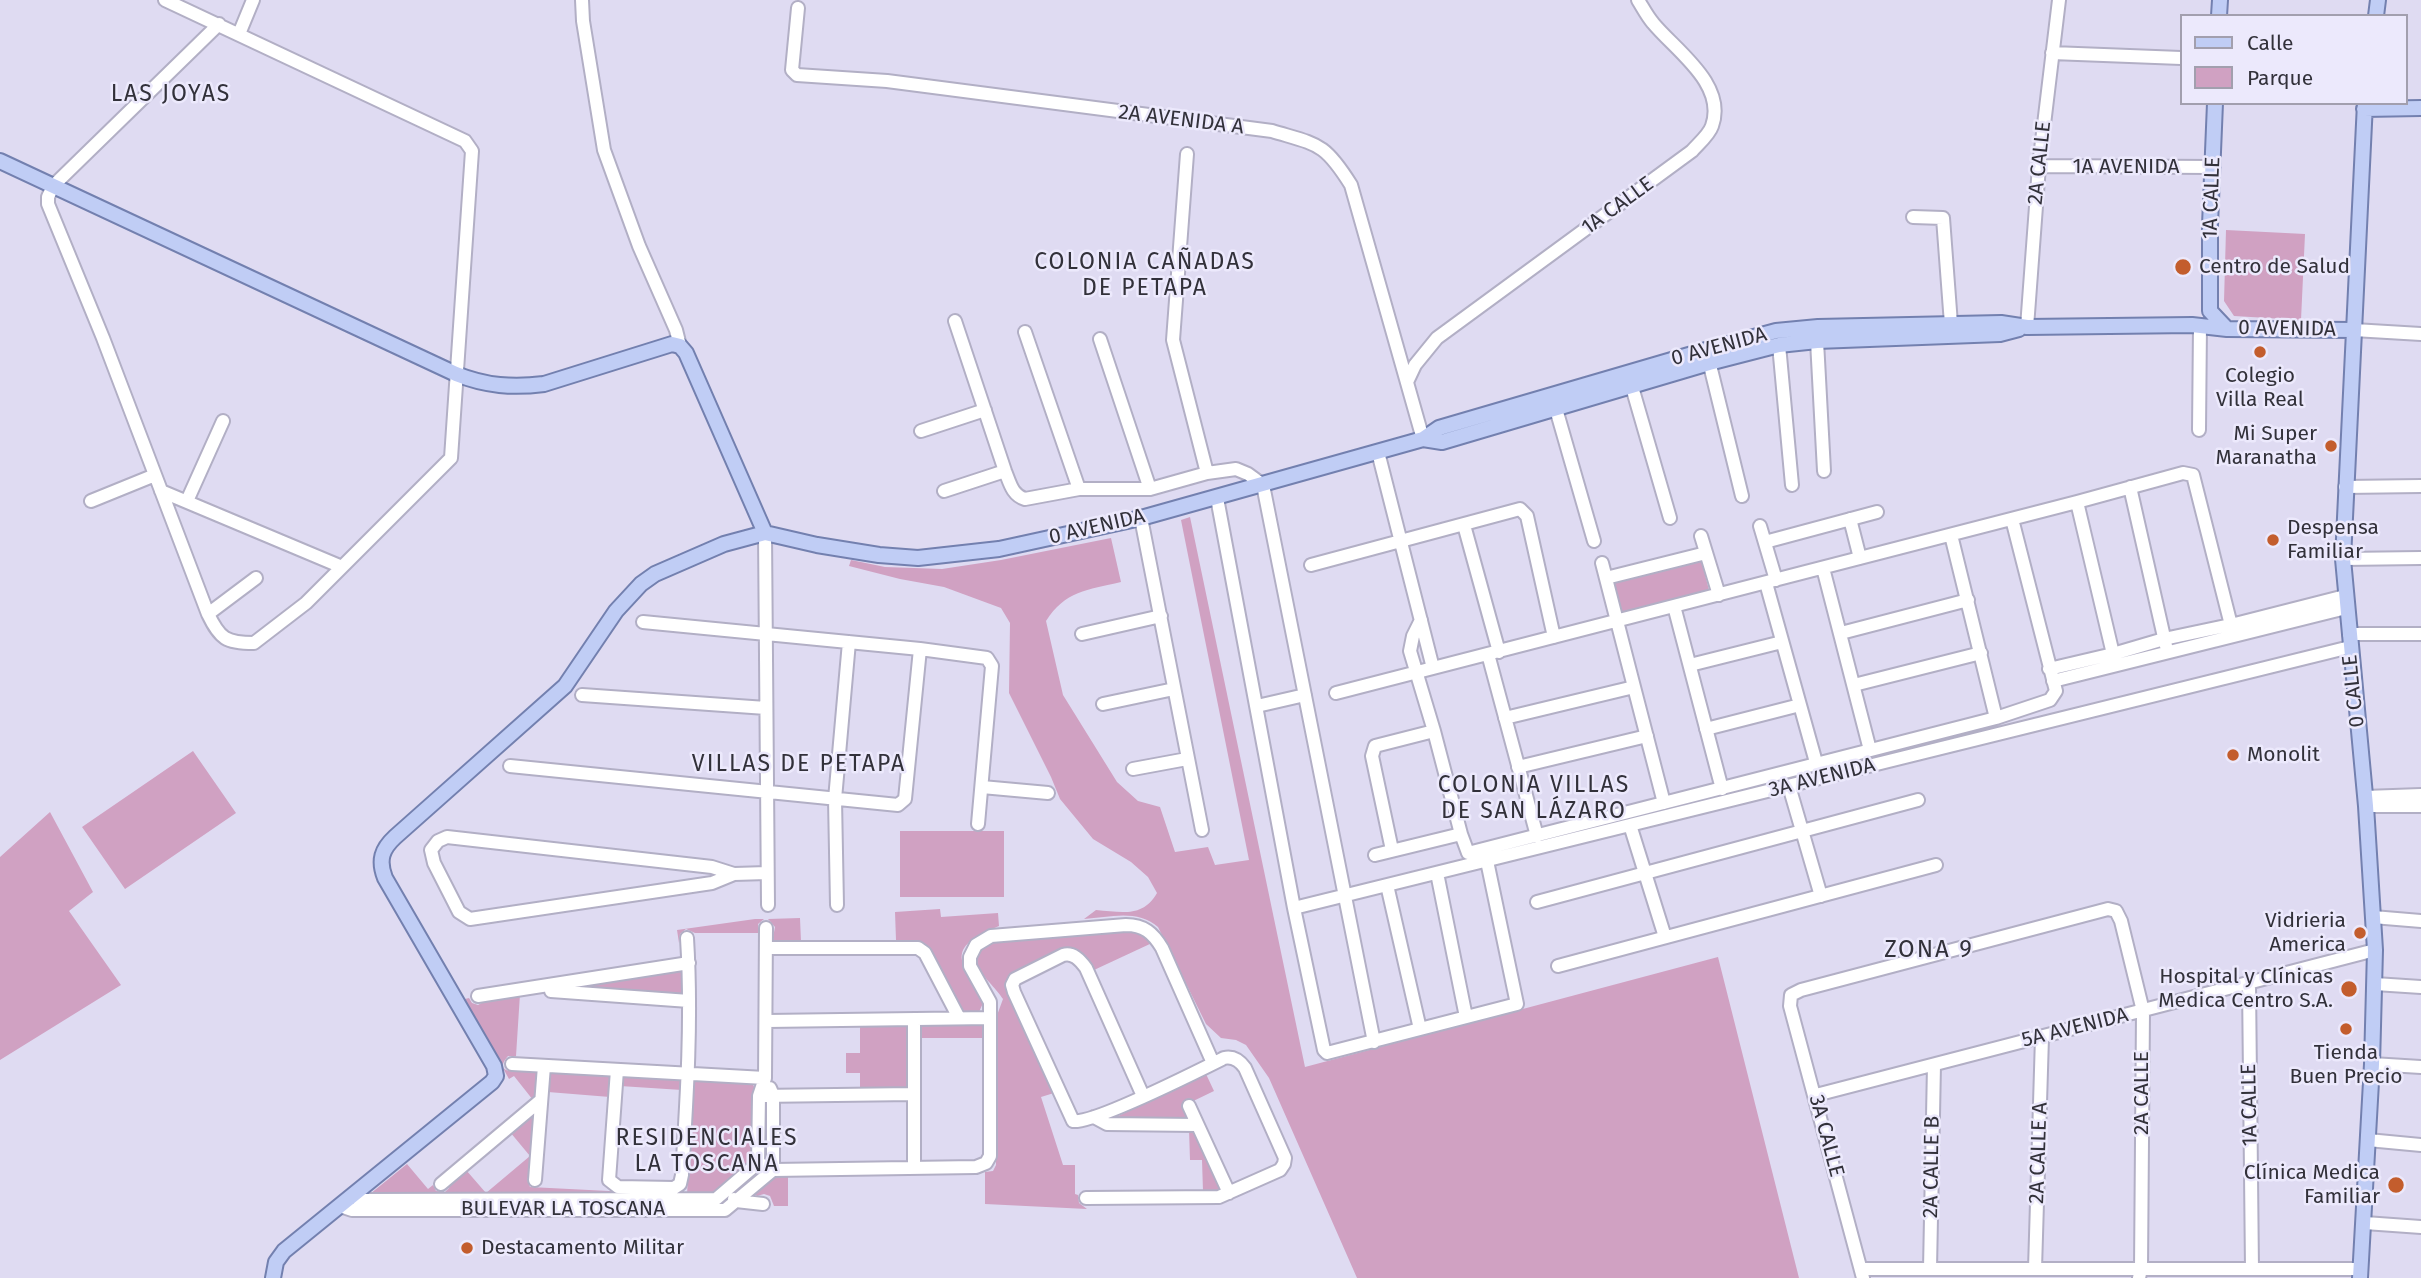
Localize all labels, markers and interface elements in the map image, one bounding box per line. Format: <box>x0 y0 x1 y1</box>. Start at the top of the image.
legend <box>2180 14 2407 105</box>
text: Calle <box>2247 30 2293 56</box>
text: Parque <box>2247 65 2313 91</box>
district label: LAS JOYAS <box>112 81 230 109</box>
street label: 2A AVENIDA A <box>1117 100 1245 140</box>
street label: 2A CALLE <box>2023 120 2057 206</box>
street label: 1A AVENIDA <box>2072 154 2180 180</box>
street label: 1A CALLE <box>2198 156 2226 240</box>
street label: 1A CALLE <box>1577 172 1659 240</box>
district label: COLONIA CAÑADAS DE PETAPA <box>1036 249 1254 303</box>
place label: Centro de Salud <box>2199 254 2350 280</box>
marker: Centro de Salud <box>2173 257 2193 277</box>
street label: 0 AVENIDA <box>2238 316 2336 342</box>
street label: 0 AVENIDA <box>1668 322 1770 372</box>
marker: Colegio Villa Real <box>2252 344 2268 360</box>
place label: Colegio Villa Real <box>2216 363 2304 413</box>
place label: Mi Super Maranatha <box>2215 421 2317 471</box>
marker: Mi Super Maranatha <box>2323 438 2339 454</box>
street label: 0 AVENIDA <box>1047 504 1147 550</box>
place label: Despensa Familiar <box>2287 515 2379 565</box>
marker: Despensa Familiar <box>2265 532 2281 548</box>
street label: 0 CALLE <box>2338 653 2370 729</box>
place label: Monolit <box>2247 742 2320 768</box>
marker: Monolit <box>2225 747 2241 763</box>
district label: VILLAS DE PETAPA <box>694 751 904 779</box>
street label: 3A AVENIDA <box>1766 753 1878 803</box>
district label: COLONIA VILLAS DE SAN LÁZARO <box>1439 772 1629 826</box>
place label: Vidrieria America <box>2265 908 2346 958</box>
marker: Vidrieria America <box>2352 925 2368 941</box>
district label: ZONA 9 <box>1885 936 1973 964</box>
place label: Hospital y Clínicas Medica Centro S.A. <box>2158 964 2333 1014</box>
marker: Hospital y Clínicas Medica Centro S.A. <box>2339 979 2359 999</box>
street label: 5A AVENIDA <box>2019 1003 2131 1053</box>
marker: Tienda Buen Precio <box>2338 1021 2354 1037</box>
place label: Tienda Buen Precio <box>2289 1040 2403 1090</box>
street label: 2A CALLE <box>2129 1051 2155 1135</box>
street label: 1A CALLE <box>2237 1063 2263 1147</box>
street label: 3A CALLE <box>1803 1092 1849 1180</box>
street label: 2A CALLE A <box>2025 1102 2053 1204</box>
street label: 2A CALLE B <box>1919 1116 1945 1218</box>
district label: RESIDENCIALES LA TOSCANA <box>617 1125 797 1179</box>
place label: Clínica Medica Familiar <box>2244 1160 2380 1210</box>
marker: Clínica Medica Familiar <box>2386 1175 2406 1195</box>
street label: BULEVAR LA TOSCANA <box>461 1196 665 1222</box>
place label: Destacamento Militar <box>481 1235 684 1261</box>
marker: Destacamento Militar <box>459 1240 475 1256</box>

